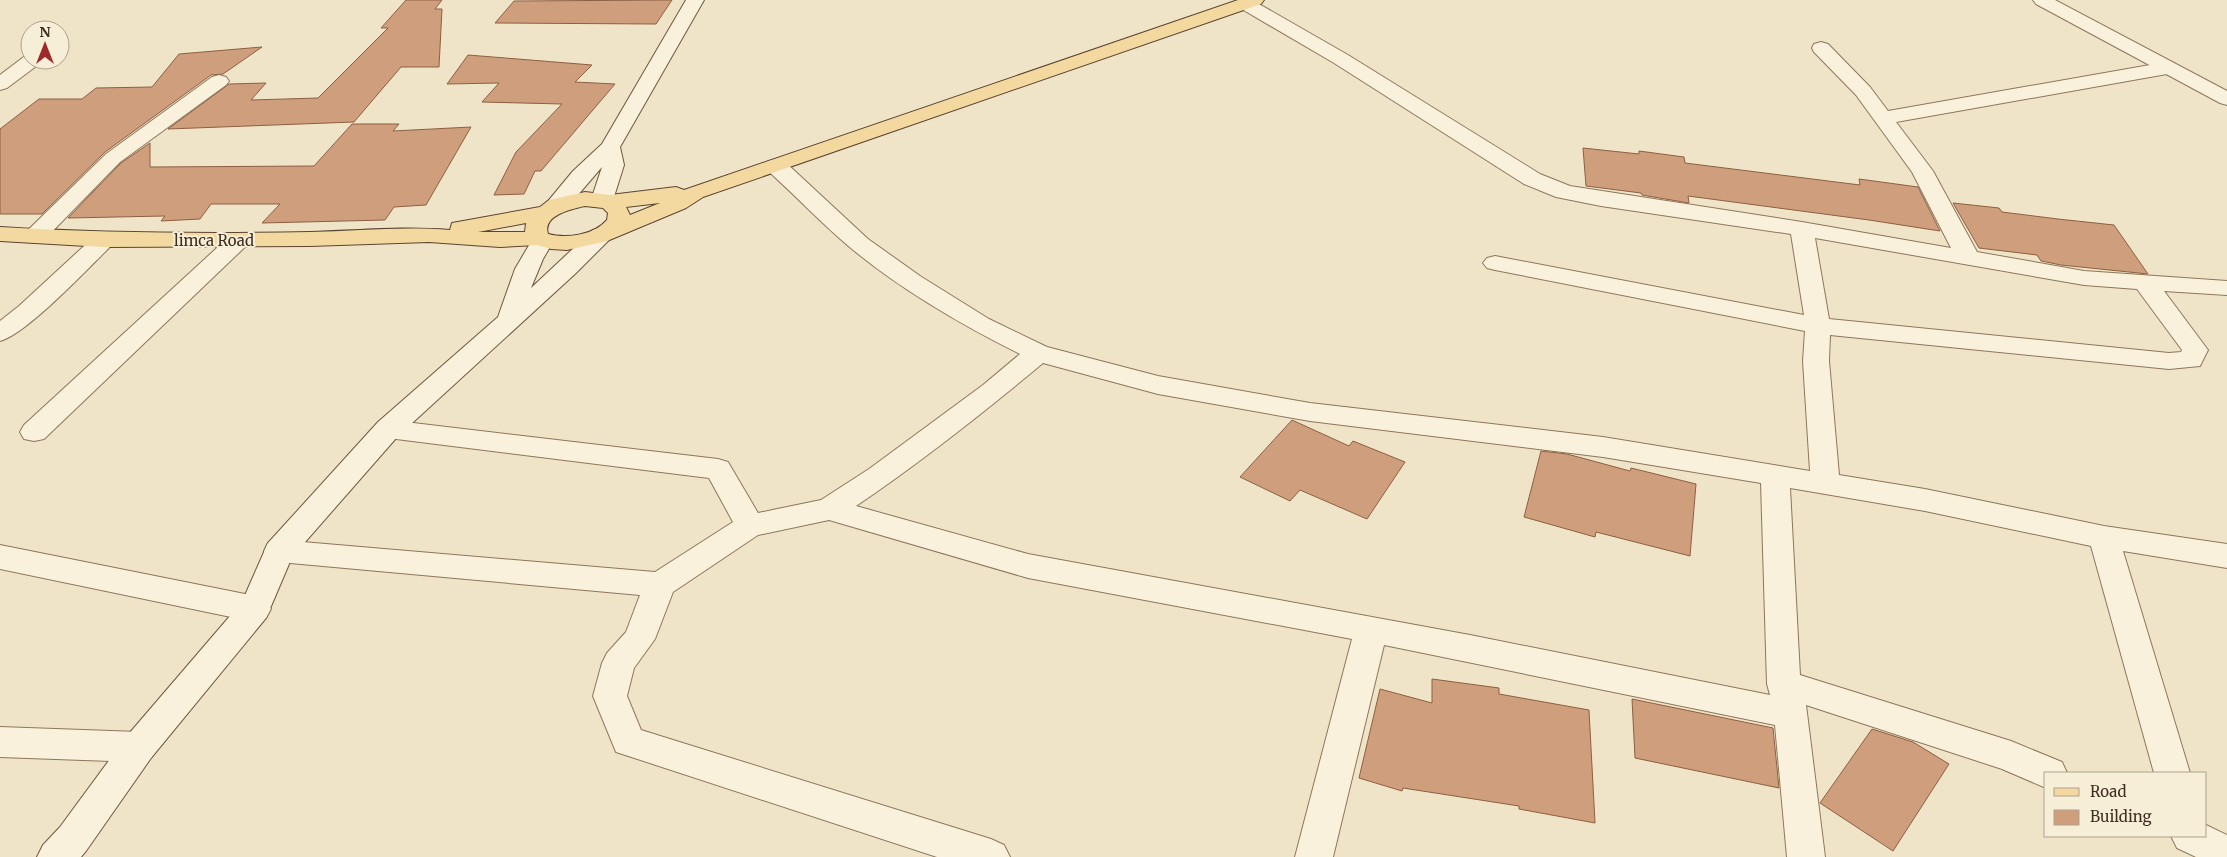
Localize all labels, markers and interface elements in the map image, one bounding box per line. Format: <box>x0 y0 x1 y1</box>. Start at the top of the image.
north arrow <box>20 20 70 70</box>
text: N <box>39 23 51 41</box>
street label: limca Road <box>174 231 254 250</box>
legend <box>2044 772 2207 837</box>
text: Road <box>2090 782 2126 801</box>
text: Building <box>2090 807 2152 826</box>

